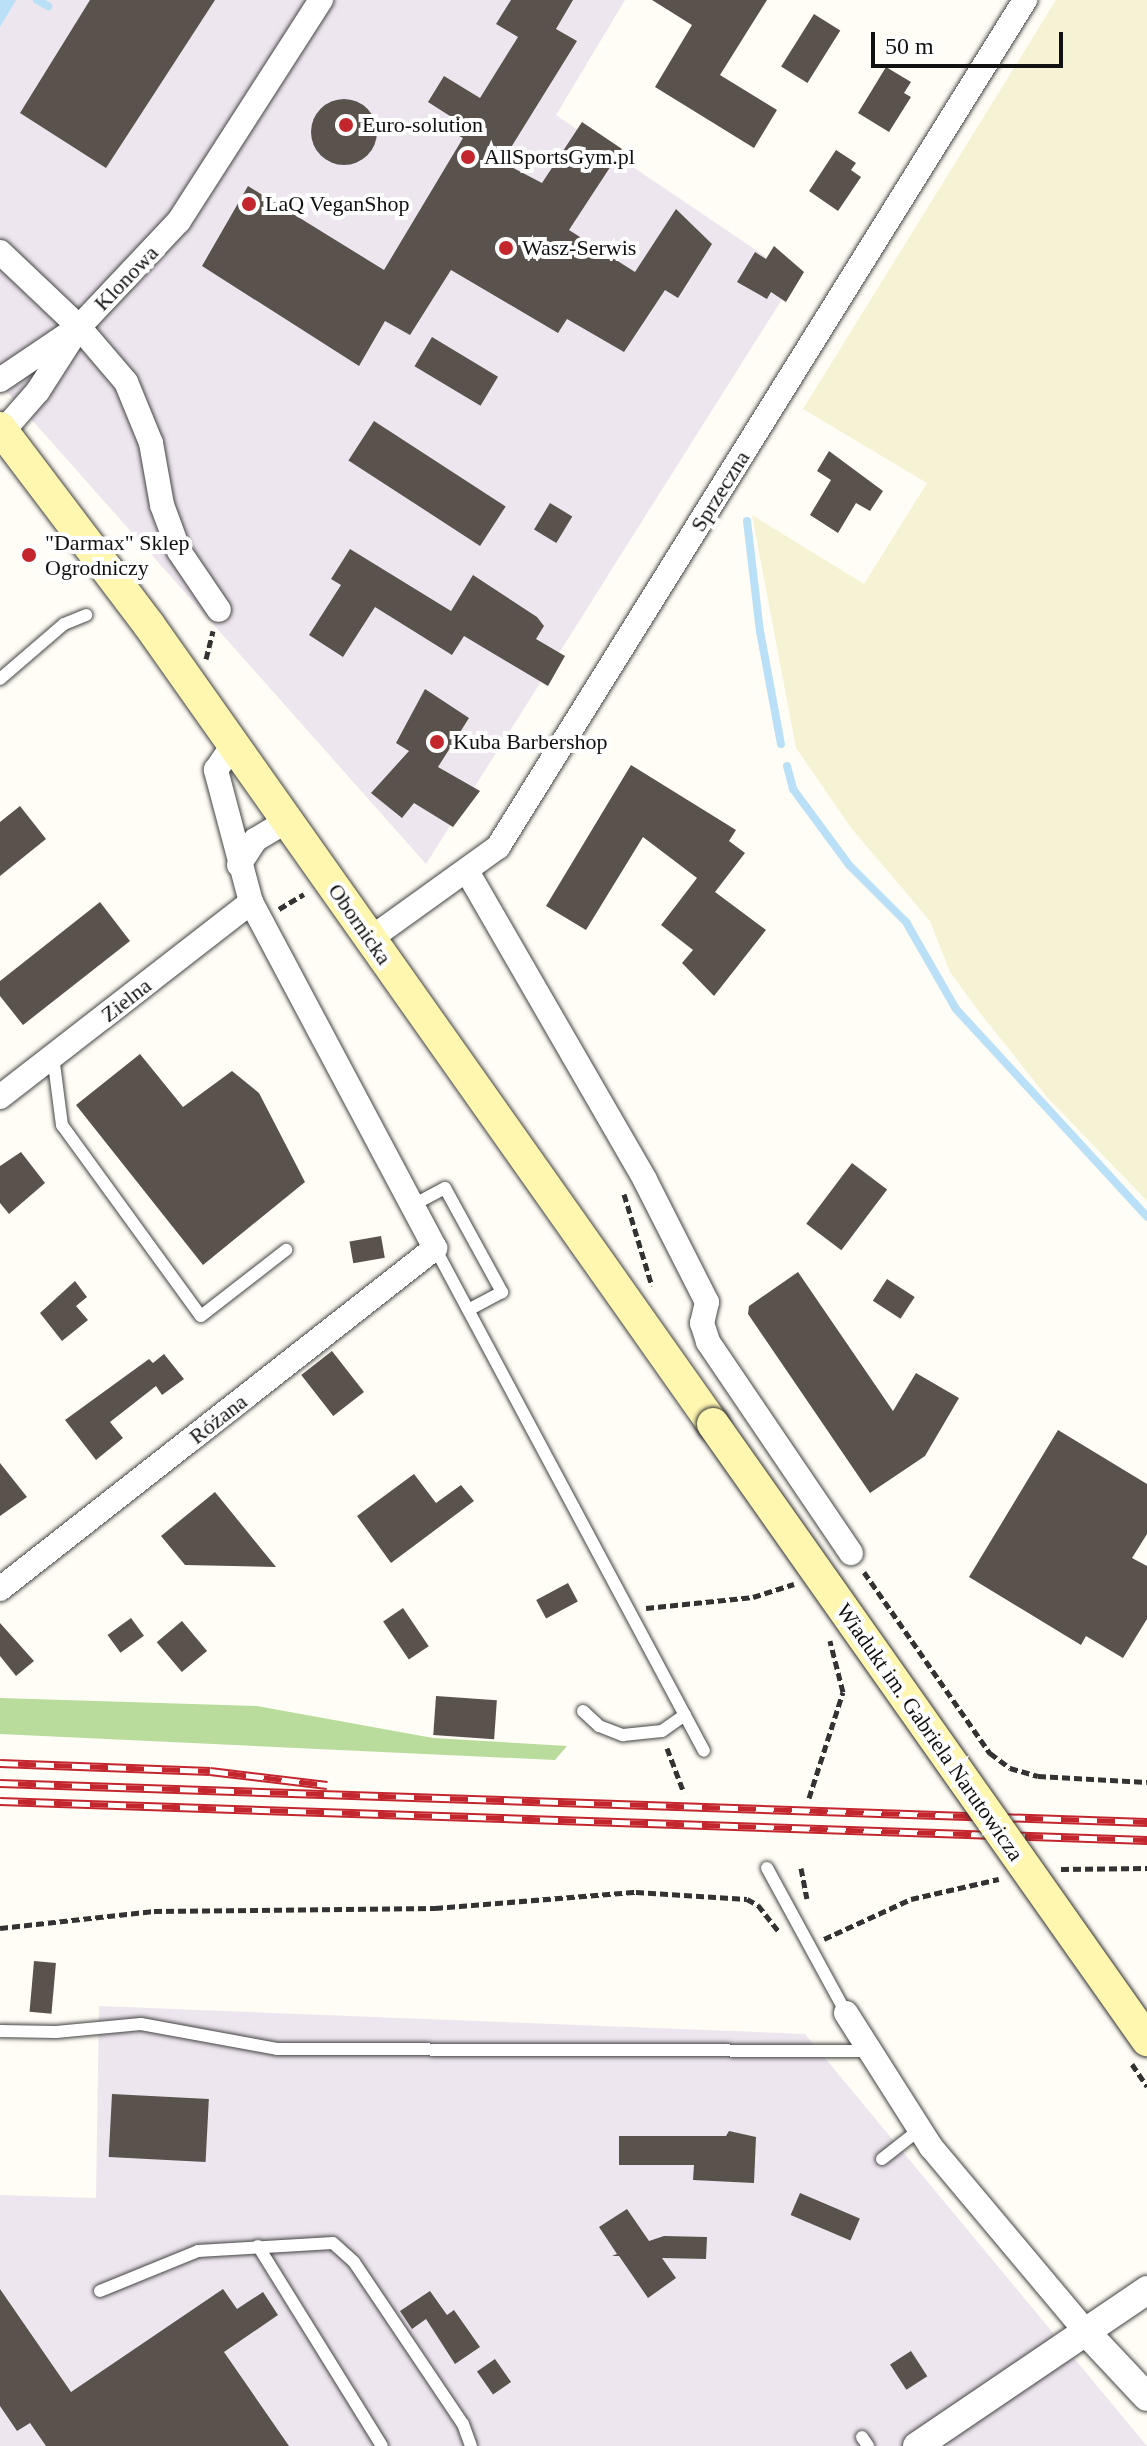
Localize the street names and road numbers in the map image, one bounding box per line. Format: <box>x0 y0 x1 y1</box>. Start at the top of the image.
street label: Klonowa <box>88 240 164 316</box>
street label: Sprzeczna <box>685 446 755 536</box>
street label: Obornicka <box>323 878 397 970</box>
street label: Zielna <box>96 972 156 1028</box>
street label: Różana <box>184 1388 252 1450</box>
street label: Wiadukt im. Gabriela Narutowicza <box>831 1598 1029 1866</box>

